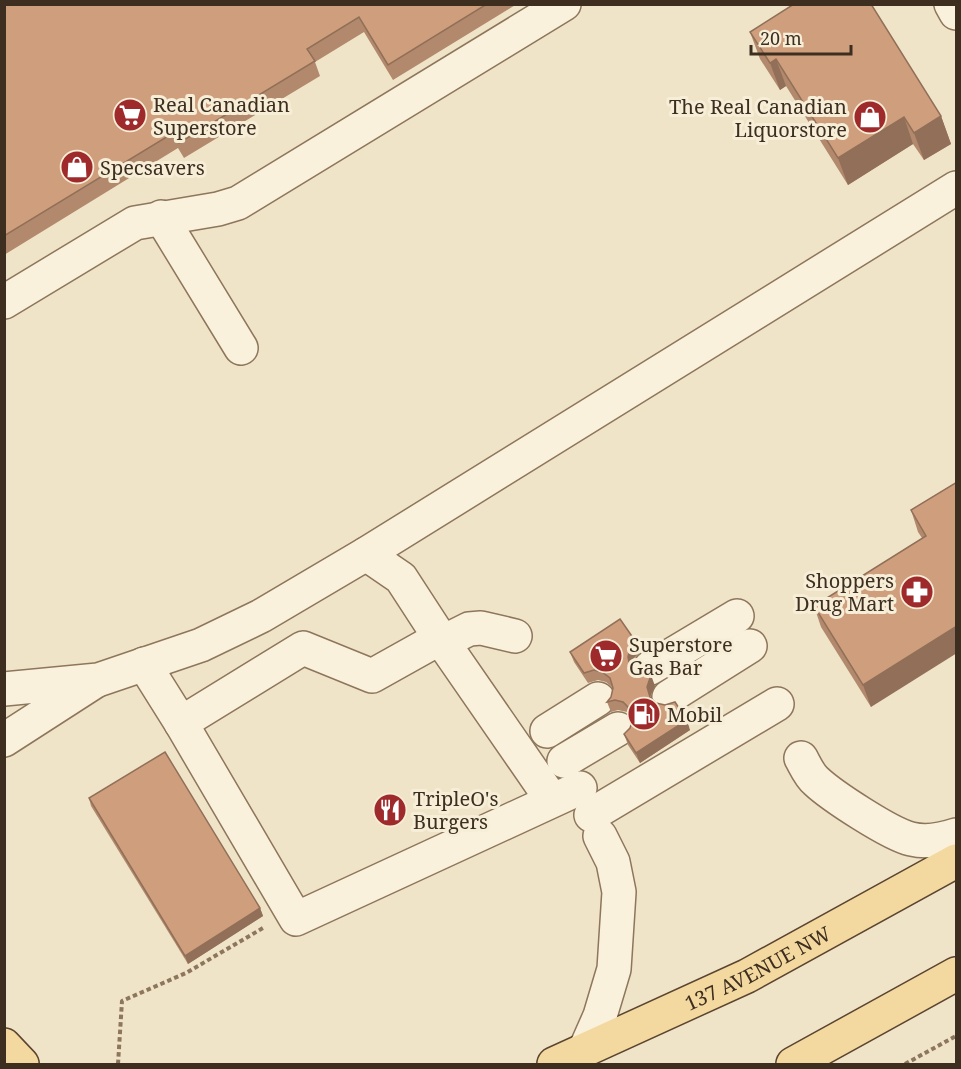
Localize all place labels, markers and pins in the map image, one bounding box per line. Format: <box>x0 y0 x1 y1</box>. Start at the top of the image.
place label: Real Canadian Superstore <box>153 91 290 141</box>
place label: The Real Canadian Liquorstore <box>669 93 847 143</box>
supermarket icon: Real Canadian Superstore <box>112 97 148 133</box>
shop icon: The Real Canadian Liquorstore <box>852 99 888 135</box>
shop icon: Specsavers <box>59 149 95 185</box>
place label: Specsavers <box>100 154 205 181</box>
place label: Shoppers Drug Mart <box>795 567 894 617</box>
pharmacy icon: Shoppers Drug Mart <box>899 574 935 610</box>
place label: Superstore Gas Bar <box>629 631 733 681</box>
supermarket icon: Superstore Gas Bar <box>588 638 624 674</box>
fuel station icon: Mobil <box>626 696 662 732</box>
place label: Mobil <box>667 701 722 728</box>
place label: TripleO's Burgers <box>413 785 499 835</box>
restaurant icon: TripleO's Burgers <box>372 792 408 828</box>

